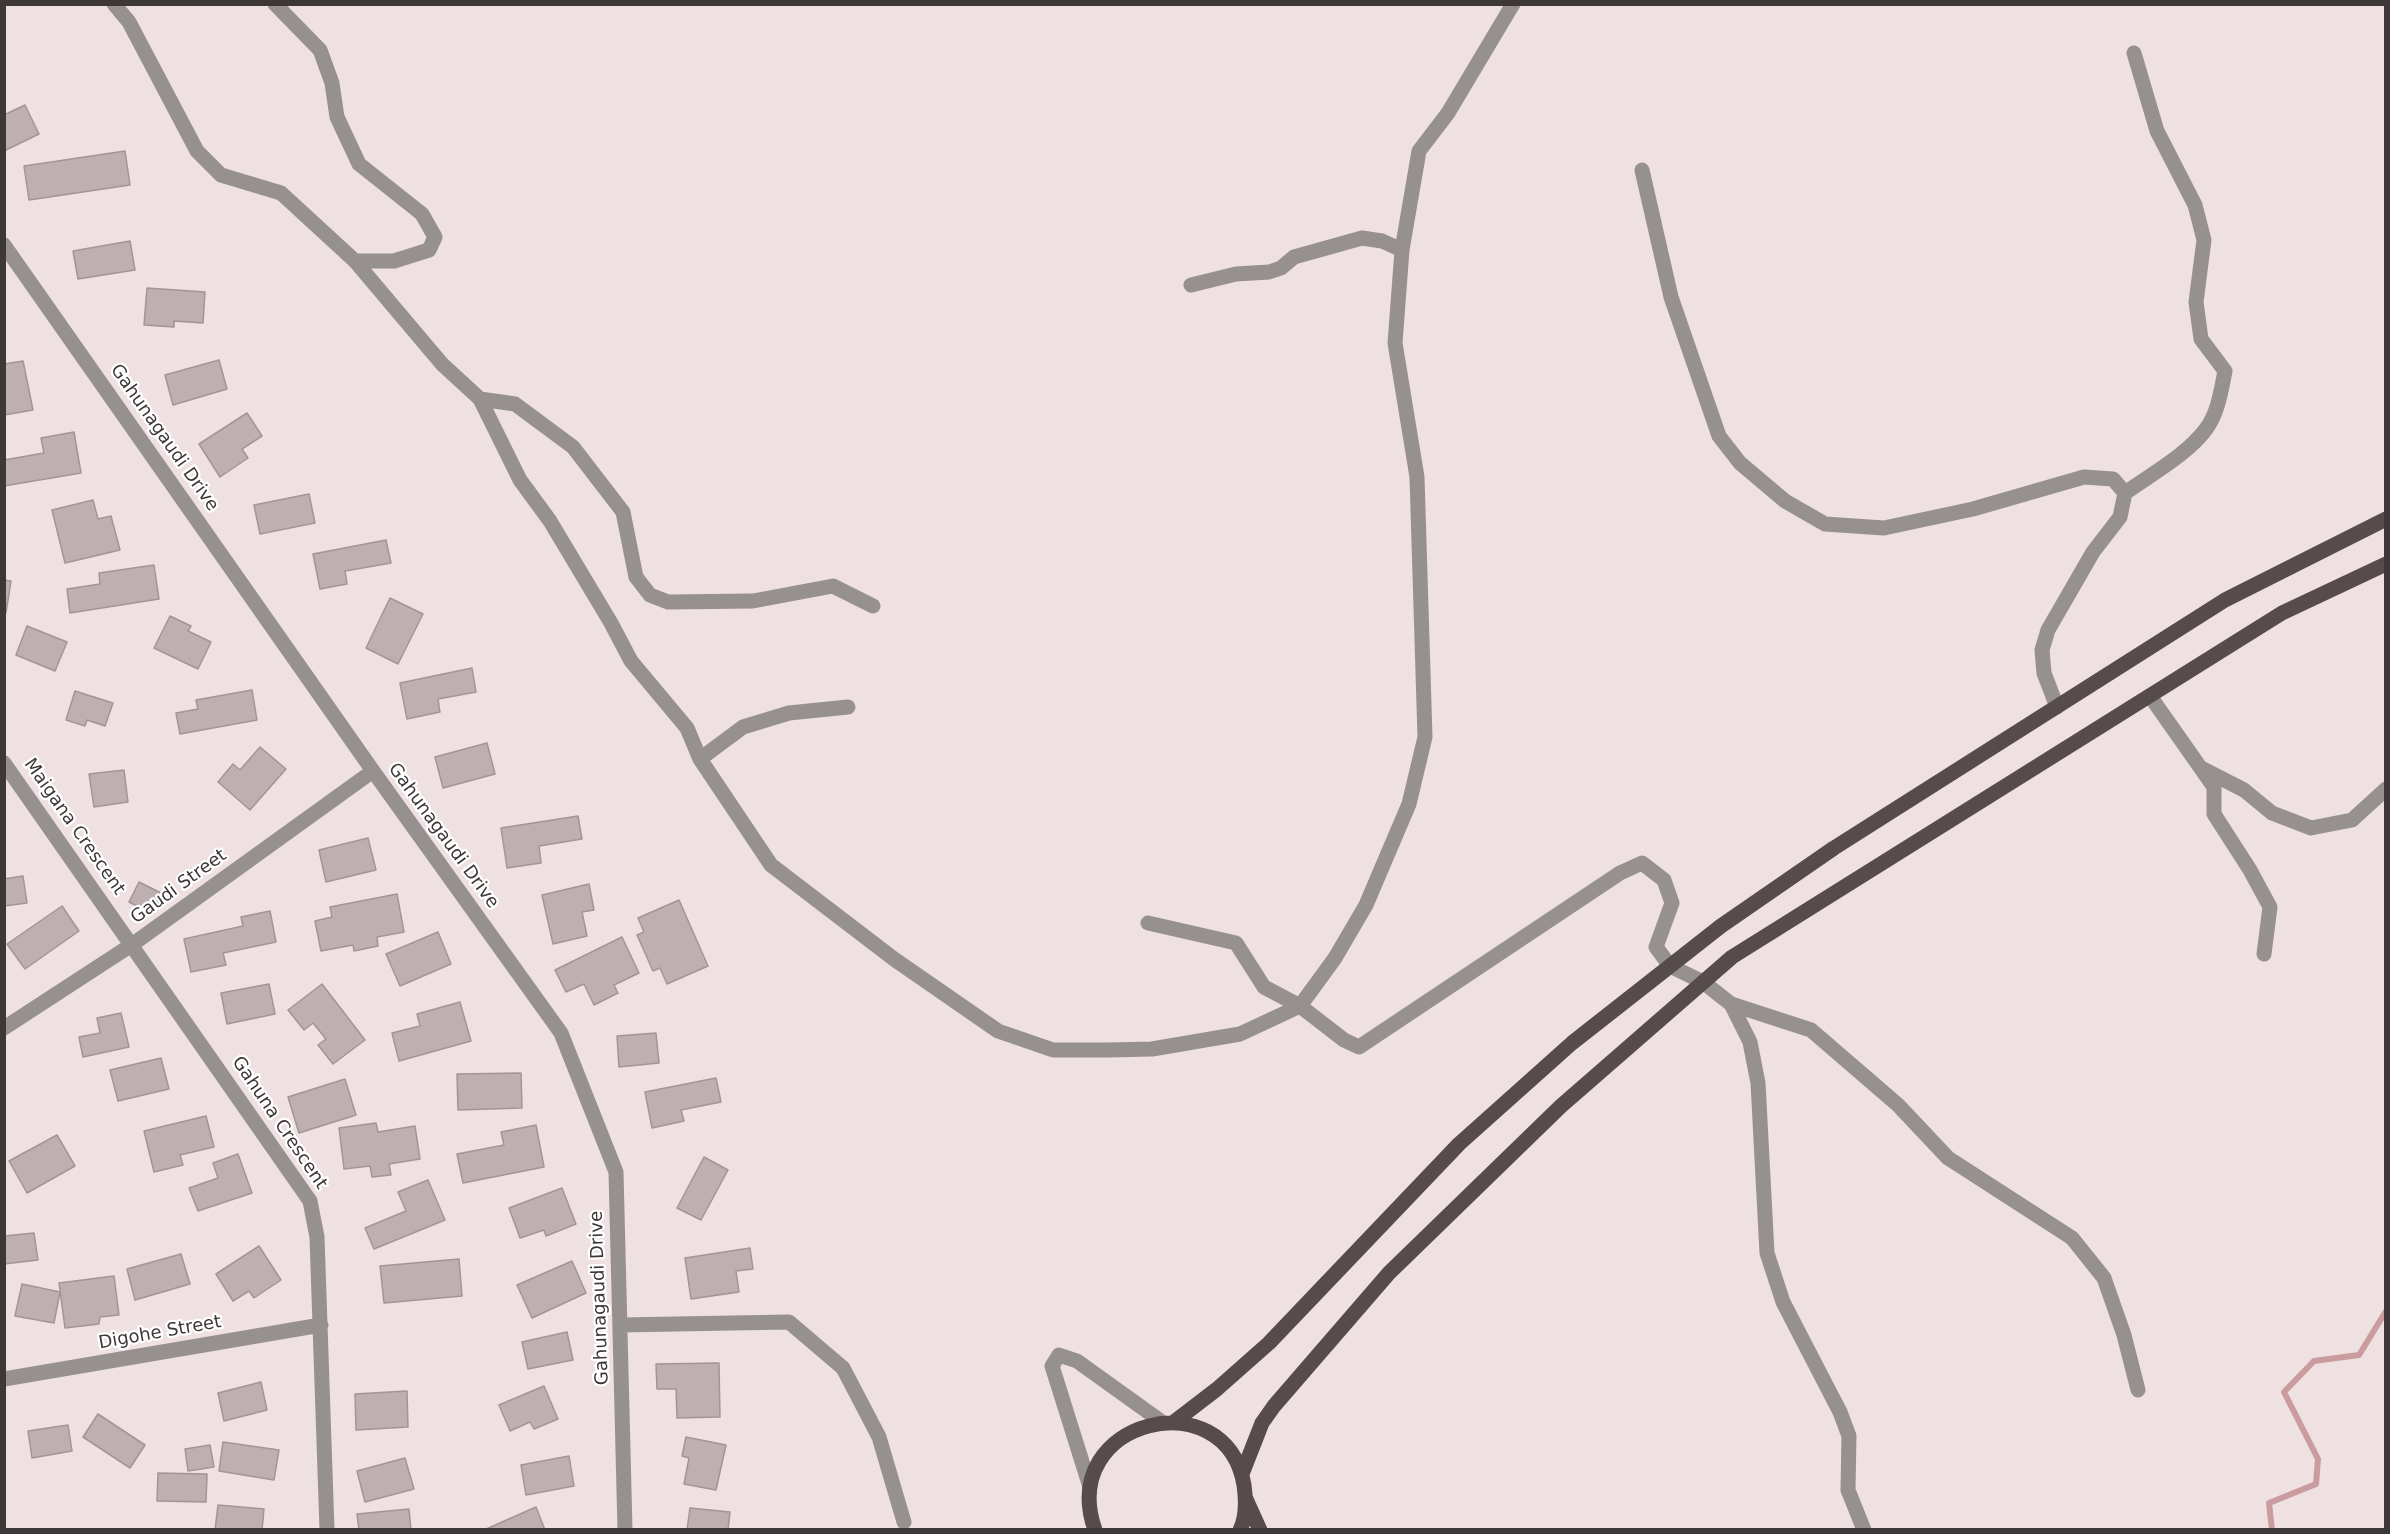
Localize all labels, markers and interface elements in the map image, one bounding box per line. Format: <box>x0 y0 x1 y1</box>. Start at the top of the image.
street label: Gahunagaudi Drive <box>105 360 223 516</box>
street label: Maigana Crescent <box>19 755 129 899</box>
street label: Gahunagaudi Drive <box>383 759 503 913</box>
street label: Gaudi Street <box>127 845 231 929</box>
street label: Gahuna Crescent <box>227 1053 331 1193</box>
street label: Gahunagaudi Drive <box>586 1211 614 1385</box>
street label: Digohe Street <box>97 1312 223 1354</box>

